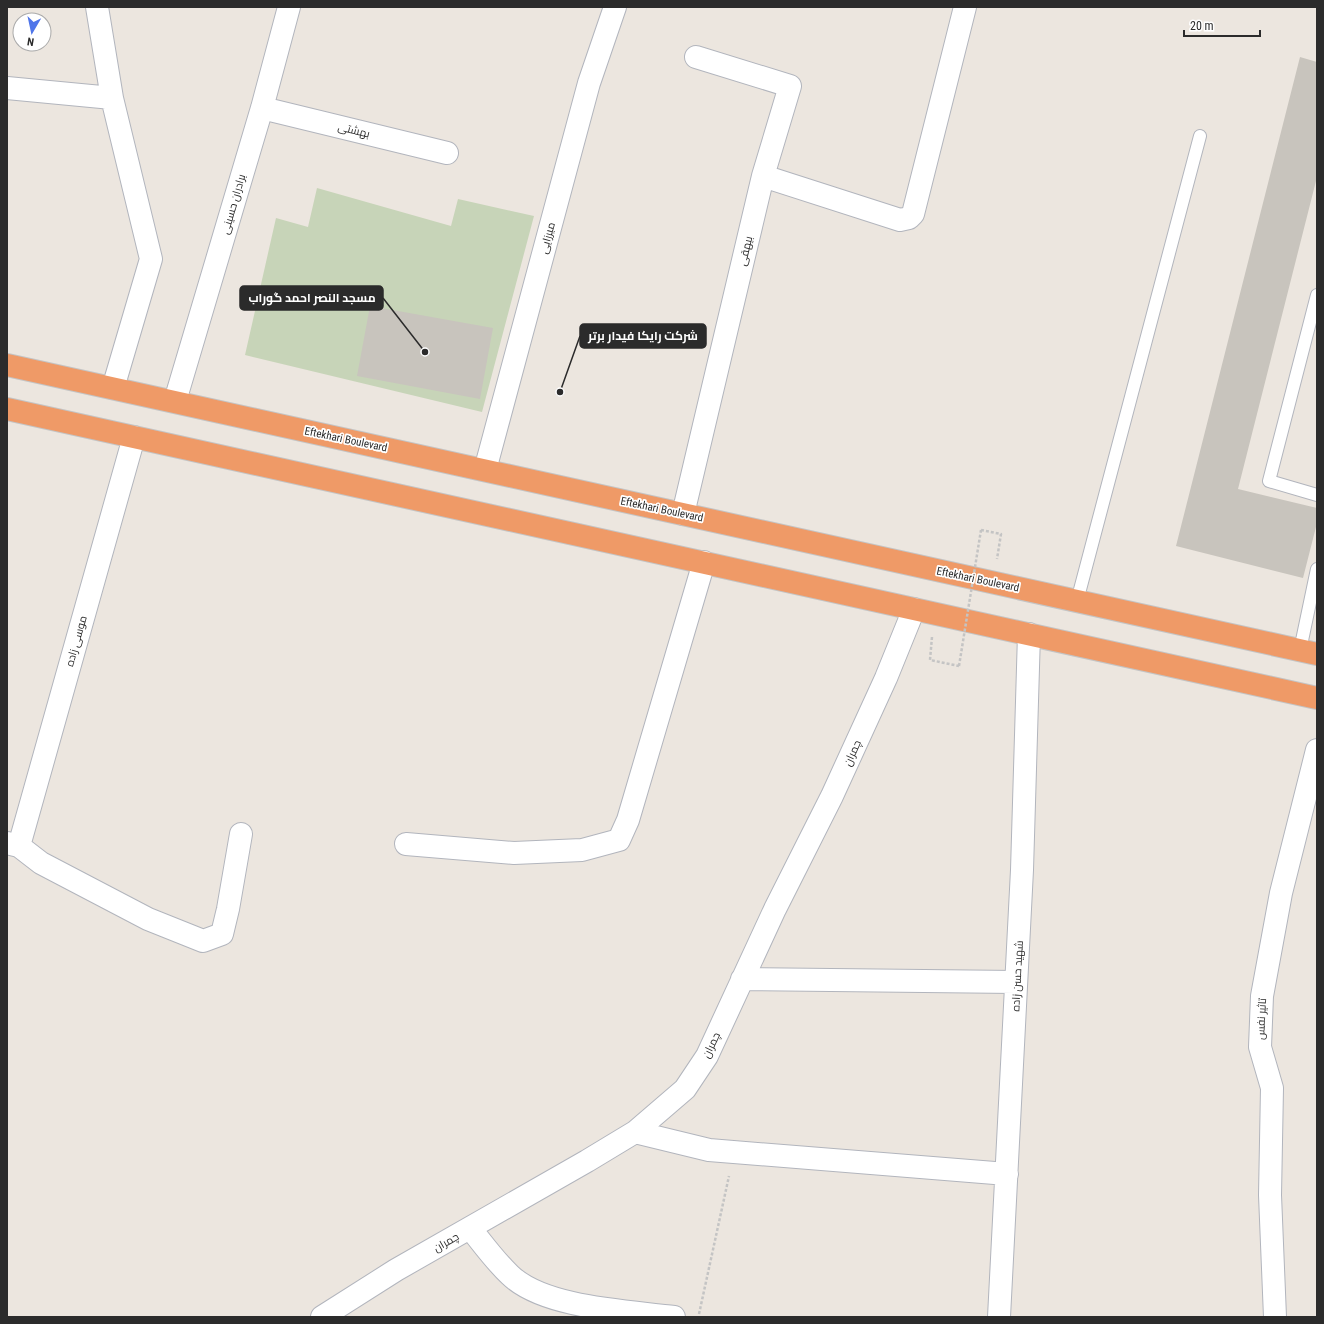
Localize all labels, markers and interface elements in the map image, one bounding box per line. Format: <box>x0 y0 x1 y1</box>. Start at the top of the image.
north arrow <box>12 12 52 52</box>
scale bar <box>1184 12 1260 38</box>
text: 20 m <box>1190 19 1214 33</box>
text: N <box>26 34 35 48</box>
street label: بهشتی <box>336 120 371 141</box>
street label: برادران حسینی <box>219 173 248 236</box>
street label: میرزایی <box>537 221 558 255</box>
street label: بیهقی <box>736 235 755 267</box>
callout: مسجد النصر احمد گوراب <box>240 286 383 310</box>
text: مسجد النصر احمد گوراب <box>248 291 376 306</box>
callout: شرکت رایکا فیدار برتر <box>580 324 706 348</box>
text: شرکت رایکا فیدار برتر <box>587 329 698 344</box>
street label: Eftekhari Boulevard <box>303 424 388 455</box>
street label: Eftekhari Boulevard <box>619 494 704 525</box>
street label: Eftekhari Boulevard <box>935 564 1020 595</box>
street label: موسی زاده <box>63 614 90 668</box>
street label: چمران <box>841 738 864 768</box>
street label: شهید حسن زاده <box>1009 940 1026 1012</box>
street label: تاثیر نفس <box>1254 998 1269 1040</box>
street label: چمران <box>700 1030 723 1060</box>
street label: چمران <box>431 1230 461 1255</box>

